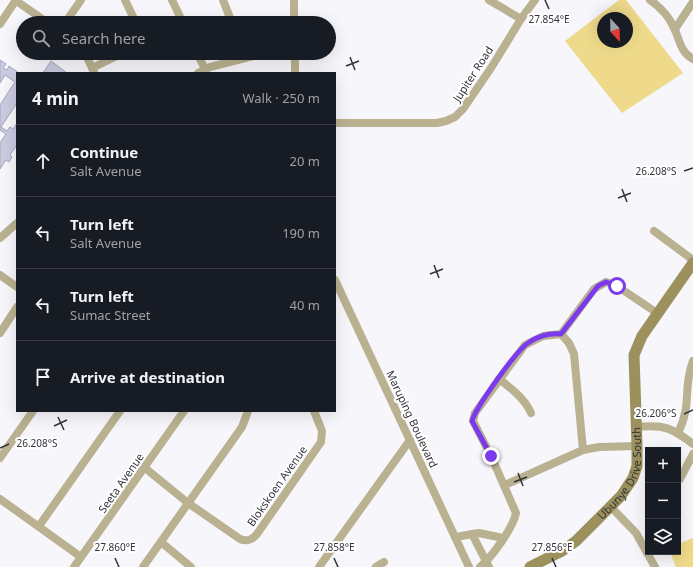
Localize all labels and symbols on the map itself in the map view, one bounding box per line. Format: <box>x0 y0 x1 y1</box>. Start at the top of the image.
text: 27.854°E <box>528 12 570 26</box>
north arrow <box>597 12 633 48</box>
street label: Jupiter Road <box>448 43 496 105</box>
text: 26.208°S <box>635 164 677 178</box>
route start <box>608 277 626 295</box>
street label: Maruping Boulevard <box>383 368 442 470</box>
text: 26.206°S <box>635 406 677 420</box>
street label: Ubunye Drive South <box>594 427 644 522</box>
text: 26.208°S <box>16 436 58 450</box>
street label: Blokskoen Avenue <box>243 443 310 529</box>
route end <box>482 447 500 465</box>
street label: Seeta Avenue <box>94 450 147 516</box>
text: 27.860°E <box>94 540 136 554</box>
text: 27.858°E <box>313 540 355 554</box>
text: 27.856°E <box>531 540 573 554</box>

